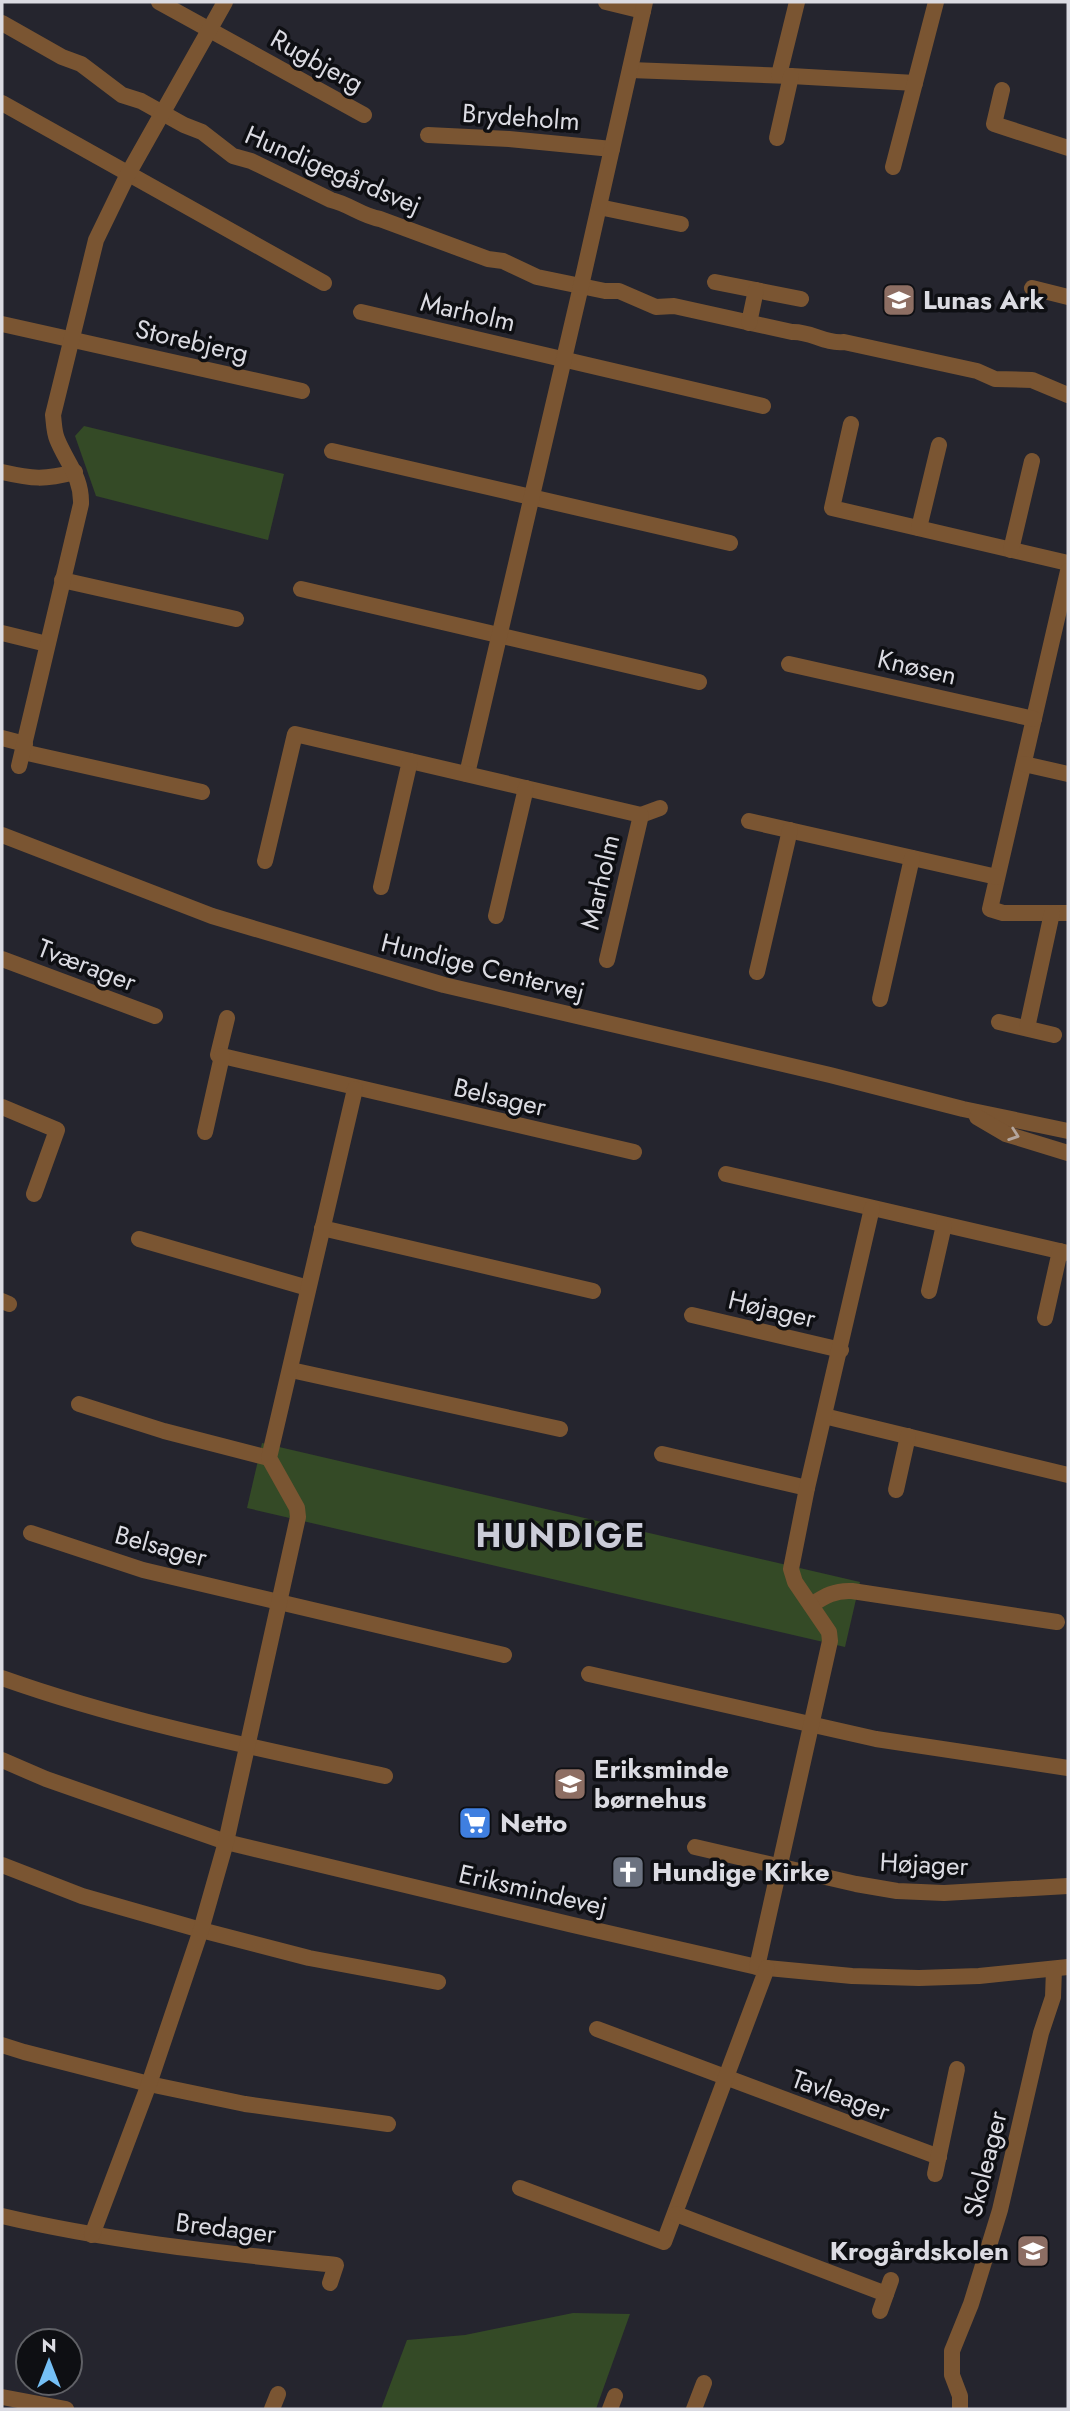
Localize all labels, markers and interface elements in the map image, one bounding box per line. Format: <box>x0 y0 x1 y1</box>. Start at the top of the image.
street label: Rugbjerg <box>264 20 370 102</box>
street label: Brydeholm <box>461 94 581 140</box>
street label: Hundigegårdsvej <box>239 116 427 224</box>
school or university icon: Lunas Ark <box>880 281 918 319</box>
place label: Lunas Ark <box>923 281 1045 319</box>
street label: Marholm <box>417 283 519 341</box>
street label: Storebjerg <box>132 310 252 372</box>
street label: Knøsen <box>874 639 960 695</box>
street label: Marholm <box>571 831 629 933</box>
street label: Hundige Centervej <box>377 923 589 1011</box>
street label: Tværager <box>32 929 142 1001</box>
street label: Belsager <box>450 1068 550 1126</box>
one-way arrow <box>1007 1127 1019 1141</box>
street label: Højager <box>724 1280 820 1338</box>
district label: HUNDIGE <box>476 1512 646 1559</box>
street label: Belsager <box>111 1515 211 1577</box>
place label: Eriksminde børnehus <box>594 1750 729 1818</box>
school or university icon: Eriksminde børnehus <box>551 1765 589 1803</box>
supermarket icon: Netto <box>456 1804 494 1842</box>
place label: Netto <box>500 1804 567 1842</box>
street label: Højager <box>879 1843 969 1885</box>
church icon: Hundige Kirke <box>609 1853 647 1891</box>
place label: Hundige Kirke <box>652 1853 830 1891</box>
street label: Eriksmindevej <box>455 1854 611 1926</box>
street label: Tavleager <box>786 2060 896 2130</box>
street label: Skoleager <box>953 2107 1017 2221</box>
street label: Bredager <box>174 2203 278 2253</box>
place label: Krogårdskolen <box>830 2232 1009 2270</box>
school or university icon: Krogårdskolen <box>1014 2232 1052 2270</box>
north arrow <box>14 2327 84 2397</box>
text: N <box>41 2332 57 2359</box>

